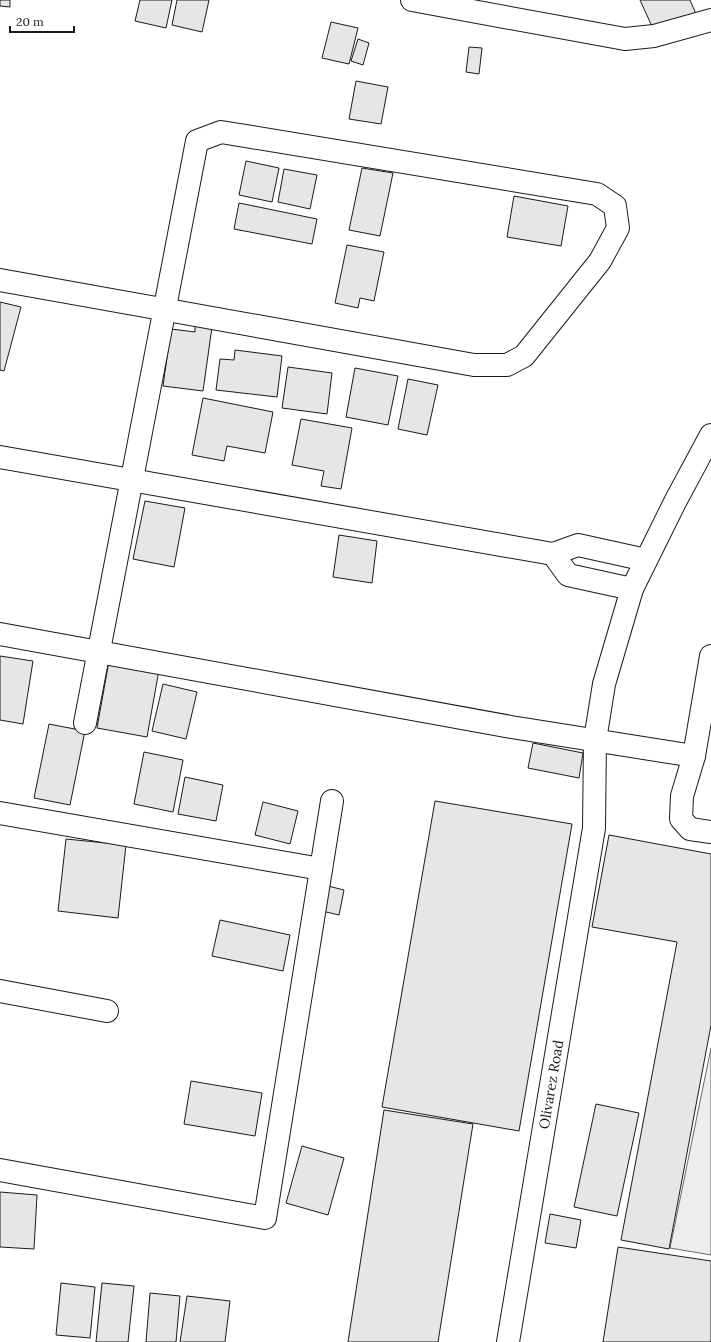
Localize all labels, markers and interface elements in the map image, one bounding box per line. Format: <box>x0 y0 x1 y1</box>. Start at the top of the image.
scale bar <box>10 8 74 34</box>
text: 20 m <box>16 14 44 29</box>
street label: Olivarez Road <box>535 1039 567 1130</box>

